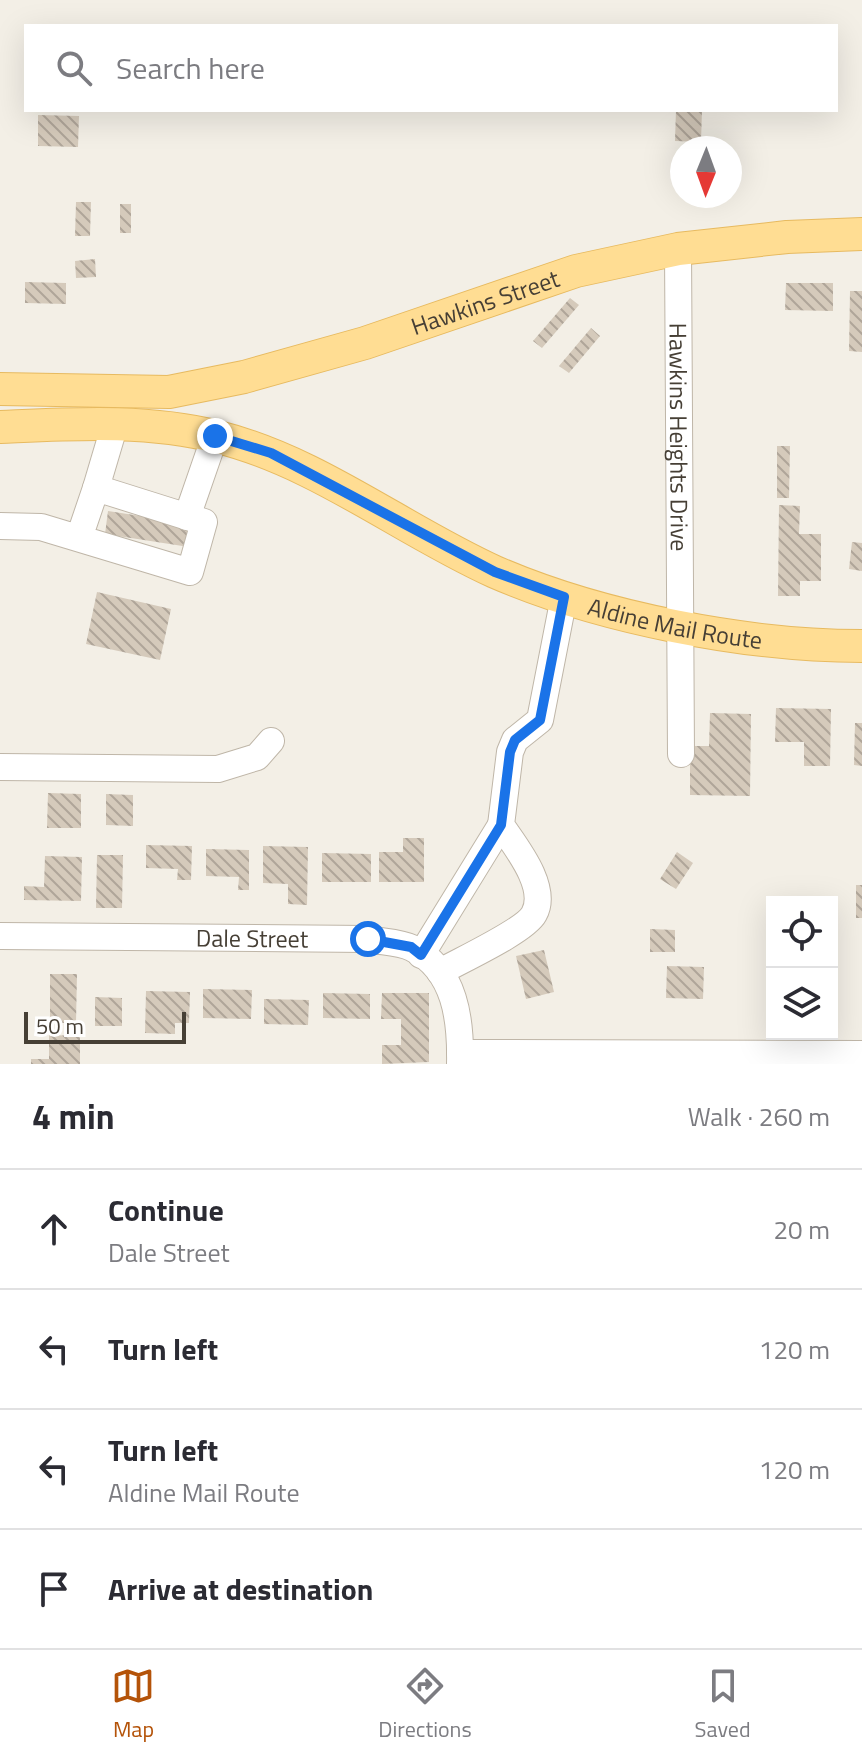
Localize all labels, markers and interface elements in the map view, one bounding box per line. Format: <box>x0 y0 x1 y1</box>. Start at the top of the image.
search box <box>24 24 838 112</box>
text: Search here <box>116 45 265 91</box>
icon: search <box>52 46 96 90</box>
north arrow <box>670 136 742 208</box>
street label: Hawkins Street <box>406 260 565 344</box>
street label: Hawkins Heights Drive <box>660 323 698 551</box>
route end <box>197 418 233 454</box>
street label: Aldine Mail Route <box>584 588 764 658</box>
map controls <box>766 896 838 1040</box>
button: locate <box>766 896 838 968</box>
street label: Dale Street <box>196 920 309 957</box>
route start <box>350 921 386 957</box>
button: layers <box>766 968 838 1040</box>
scale bar <box>24 1008 186 1044</box>
text: 50 m <box>36 1009 84 1043</box>
text: 4 min <box>32 1090 115 1142</box>
text: Walk · 260 m <box>688 1097 830 1136</box>
text: Continue <box>108 1187 224 1233</box>
icon: ahead <box>32 1207 76 1251</box>
text: 20 m <box>773 1210 830 1249</box>
text: Dale Street <box>108 1233 230 1272</box>
text: Turn left <box>108 1326 218 1372</box>
icon: left <box>32 1327 76 1371</box>
text: 120 m <box>759 1330 830 1369</box>
text: Turn left <box>108 1427 218 1473</box>
icon: left <box>32 1447 76 1491</box>
text: 120 m <box>759 1450 830 1489</box>
text: Aldine Mail Route <box>108 1473 300 1512</box>
text: Arrive at destination <box>108 1566 373 1612</box>
icon: arrive <box>32 1567 76 1611</box>
tab: Map <box>111 1664 155 1746</box>
tab: Directions <box>378 1664 472 1746</box>
tab: Saved <box>695 1664 751 1746</box>

